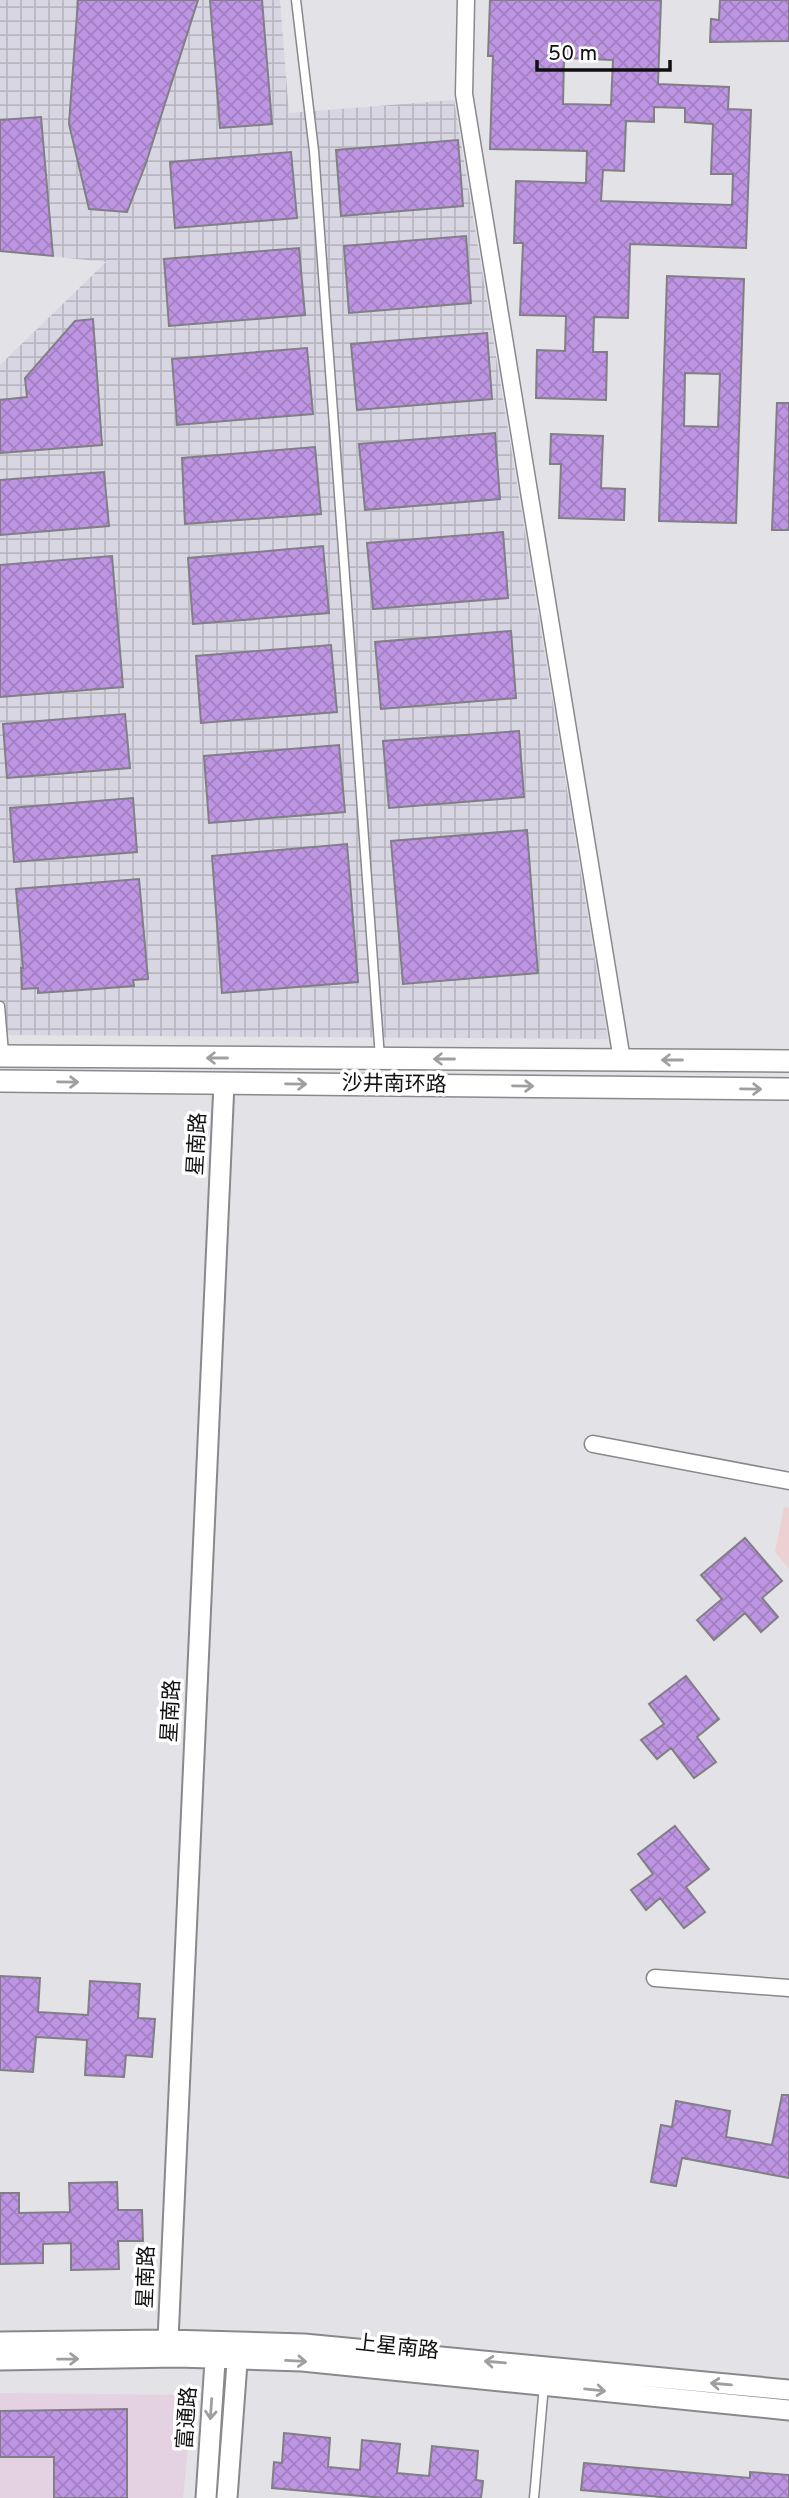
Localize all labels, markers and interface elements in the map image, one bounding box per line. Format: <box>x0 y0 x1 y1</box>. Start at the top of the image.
scale bar <box>537 28 670 72</box>
text: 50 m <box>548 41 597 68</box>
one-way arrow <box>206 1051 229 1064</box>
one-way arrow <box>433 1052 456 1066</box>
one-way arrow <box>661 1053 684 1067</box>
street label: 沙井南环路 <box>341 1071 447 1099</box>
one-way arrow <box>56 1075 79 1089</box>
one-way arrow <box>284 1077 307 1091</box>
one-way arrow <box>511 1080 534 1093</box>
one-way arrow <box>739 1082 762 1096</box>
street label: 星南路 <box>183 1112 213 1176</box>
street label: 星南路 <box>157 1679 187 1743</box>
street label: 星南路 <box>132 2245 162 2309</box>
street label: 上星南路 <box>354 2330 440 2366</box>
one-way arrow <box>56 2352 79 2366</box>
one-way arrow <box>284 2355 306 2368</box>
one-way arrow <box>484 2355 506 2368</box>
one-way arrow <box>710 2377 733 2390</box>
one-way arrow <box>583 2384 606 2397</box>
street label: 富通路 <box>172 2386 204 2450</box>
one-way arrow <box>205 2397 218 2420</box>

